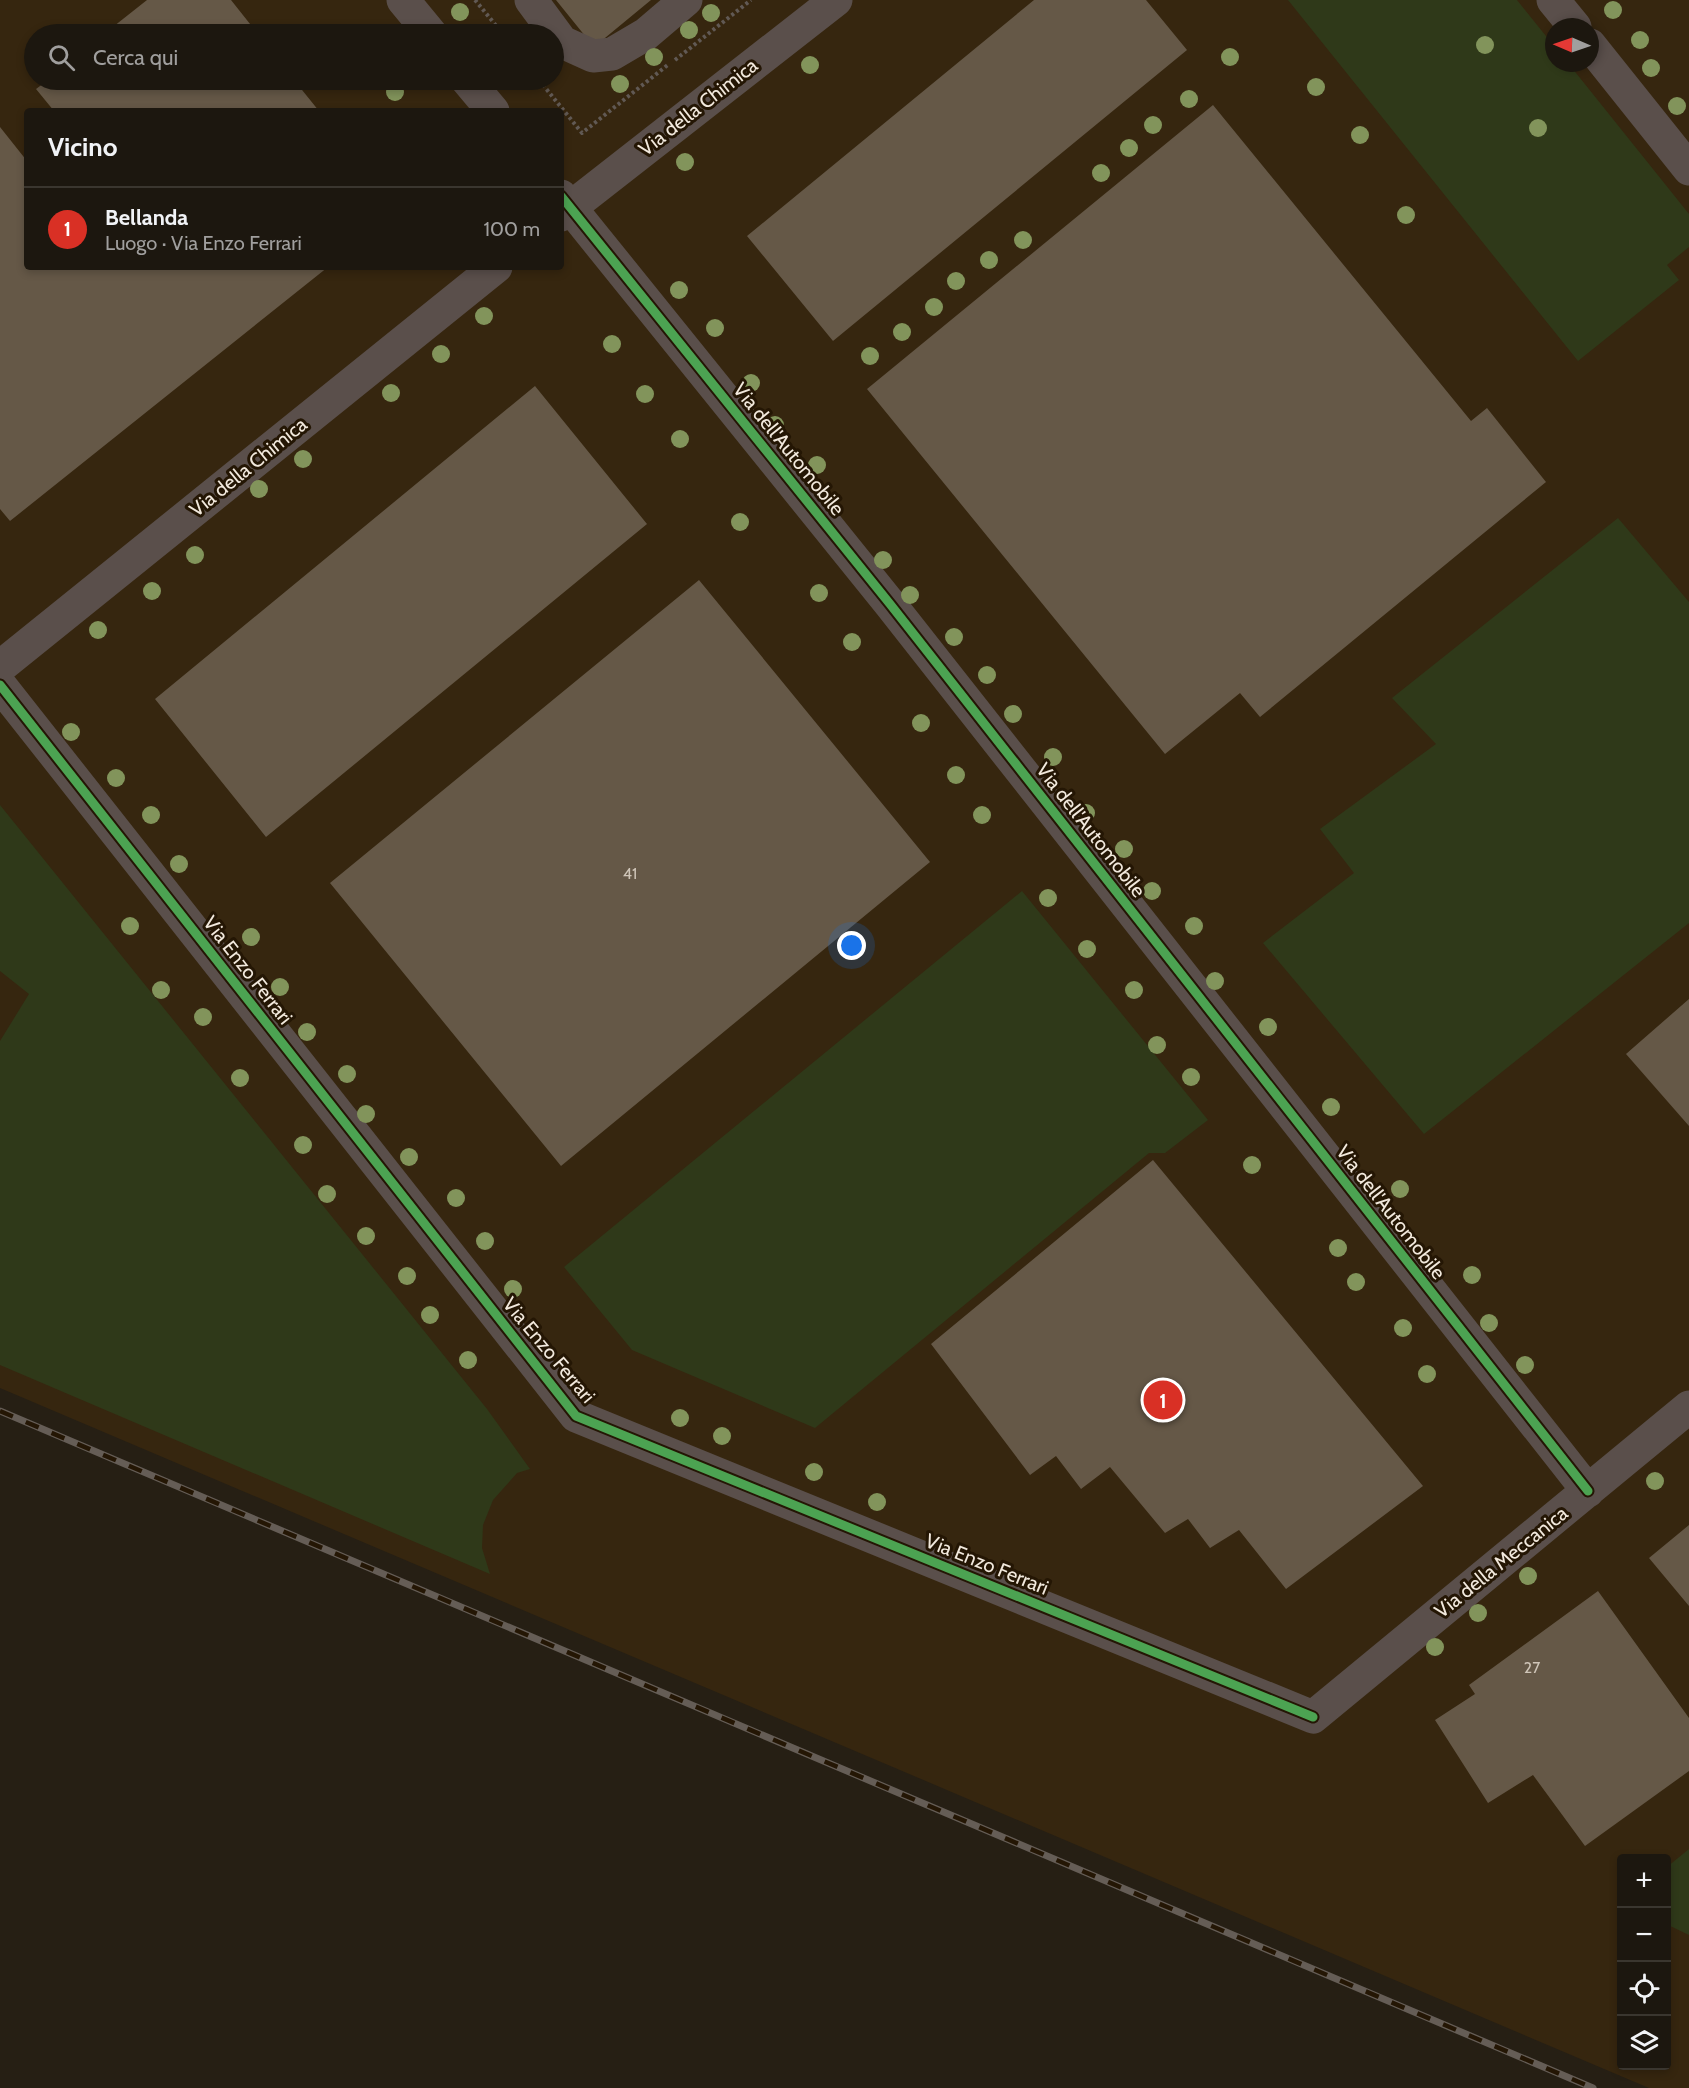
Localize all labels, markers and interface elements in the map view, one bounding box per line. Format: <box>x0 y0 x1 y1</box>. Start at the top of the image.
north arrow <box>1545 18 1599 72</box>
search box <box>24 24 564 90</box>
icon: search <box>45 41 78 74</box>
text: Cerca qui <box>93 44 178 71</box>
street label: Via della Chimica <box>634 53 762 161</box>
text: Vicino <box>48 131 117 163</box>
text: Bellanda <box>105 204 188 231</box>
text: 1 <box>64 217 71 241</box>
text: 100 m <box>484 217 540 241</box>
text: Luogo · Via Enzo Ferrari <box>105 231 302 255</box>
street label: Via dell'Automobile <box>728 378 850 520</box>
street label: Via della Chimica <box>184 412 312 522</box>
street label: Via dell'Automobile <box>1031 758 1151 902</box>
house number: 41 <box>623 864 637 883</box>
street label: Via Enzo Ferrari <box>198 911 298 1029</box>
your location <box>837 931 866 960</box>
street label: Via dell'Automobile <box>1331 1140 1451 1284</box>
street label: Via Enzo Ferrari <box>498 1292 600 1408</box>
pin: 1 <box>1144 1378 1182 1422</box>
street label: Via della Meccanica <box>1430 1501 1573 1623</box>
street label: Via Enzo Ferrari <box>922 1528 1052 1600</box>
house number: 27 <box>1524 1658 1540 1677</box>
map controls <box>1617 1854 1671 2070</box>
button: + <box>1617 1854 1671 1908</box>
button: − <box>1617 1908 1671 1962</box>
button: locate <box>1617 1962 1671 2016</box>
button: layers <box>1617 2016 1671 2070</box>

